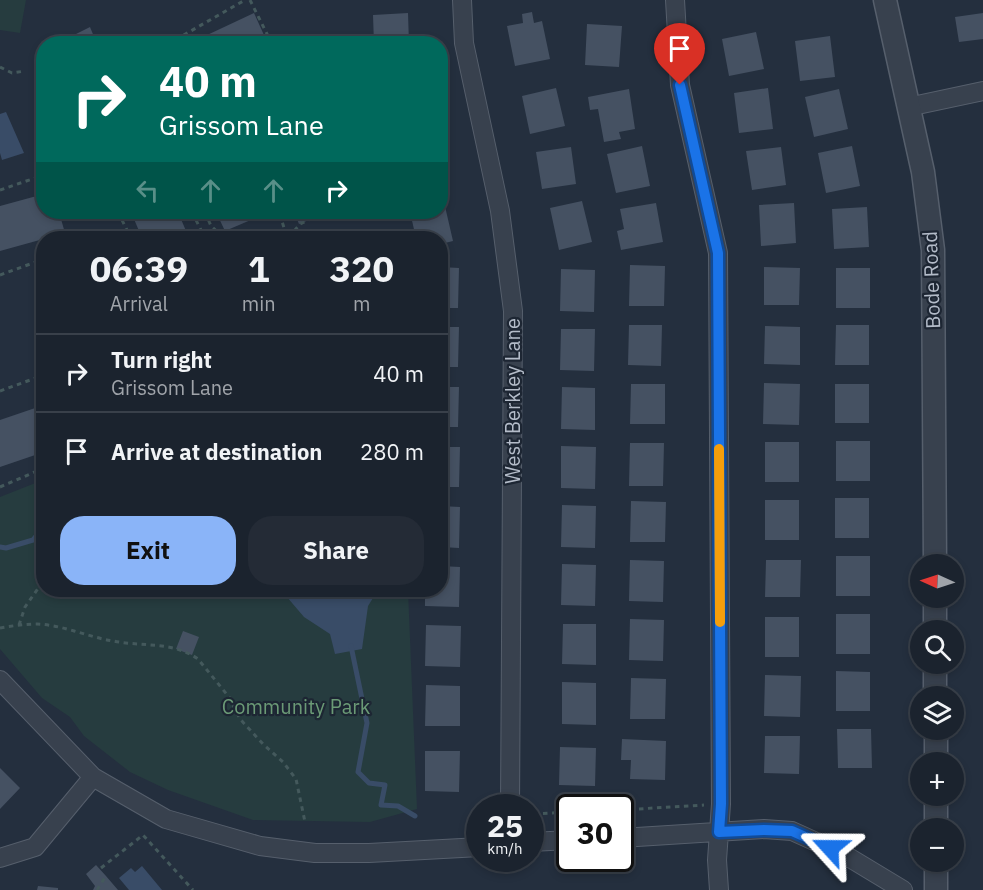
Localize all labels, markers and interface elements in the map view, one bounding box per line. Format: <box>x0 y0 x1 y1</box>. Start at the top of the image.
pin <box>654 23 705 85</box>
icon: arrive <box>663 32 696 65</box>
text: 40 m <box>159 54 257 109</box>
icon: right <box>60 60 138 138</box>
text: Grissom Lane <box>159 107 324 142</box>
icon: left <box>131 174 164 207</box>
icon: ahead <box>194 174 227 207</box>
icon: ahead <box>257 174 290 207</box>
icon: right <box>320 174 353 207</box>
street label: Bode Road <box>916 231 946 329</box>
text: 06:39 <box>90 245 188 292</box>
text: 1 <box>248 245 270 292</box>
text: 320 <box>329 245 394 292</box>
text: Arrival <box>110 290 168 317</box>
text: min <box>242 290 276 317</box>
text: m <box>353 290 371 317</box>
street label: West Berkley Lane <box>499 318 526 484</box>
text: Turn right <box>111 345 212 374</box>
icon: right <box>60 357 93 390</box>
text: 40 m <box>373 359 424 388</box>
text: Grissom Lane <box>111 374 233 401</box>
icon: arrive <box>60 435 93 468</box>
text: Arrive at destination <box>111 437 322 466</box>
text: 280 m <box>360 437 424 466</box>
button: Exit <box>60 516 236 585</box>
button: Share <box>248 516 424 585</box>
north arrow <box>910 554 964 608</box>
map controls <box>910 554 964 872</box>
button: search <box>910 620 964 674</box>
button: layers <box>910 686 964 740</box>
park label: Community Park <box>222 693 371 720</box>
button: + <box>910 752 964 806</box>
speed limit sign: 30 <box>556 794 634 872</box>
text: 25 <box>487 806 523 845</box>
position arrow <box>798 816 862 880</box>
button: − <box>910 818 964 872</box>
text: km/h <box>487 839 523 858</box>

